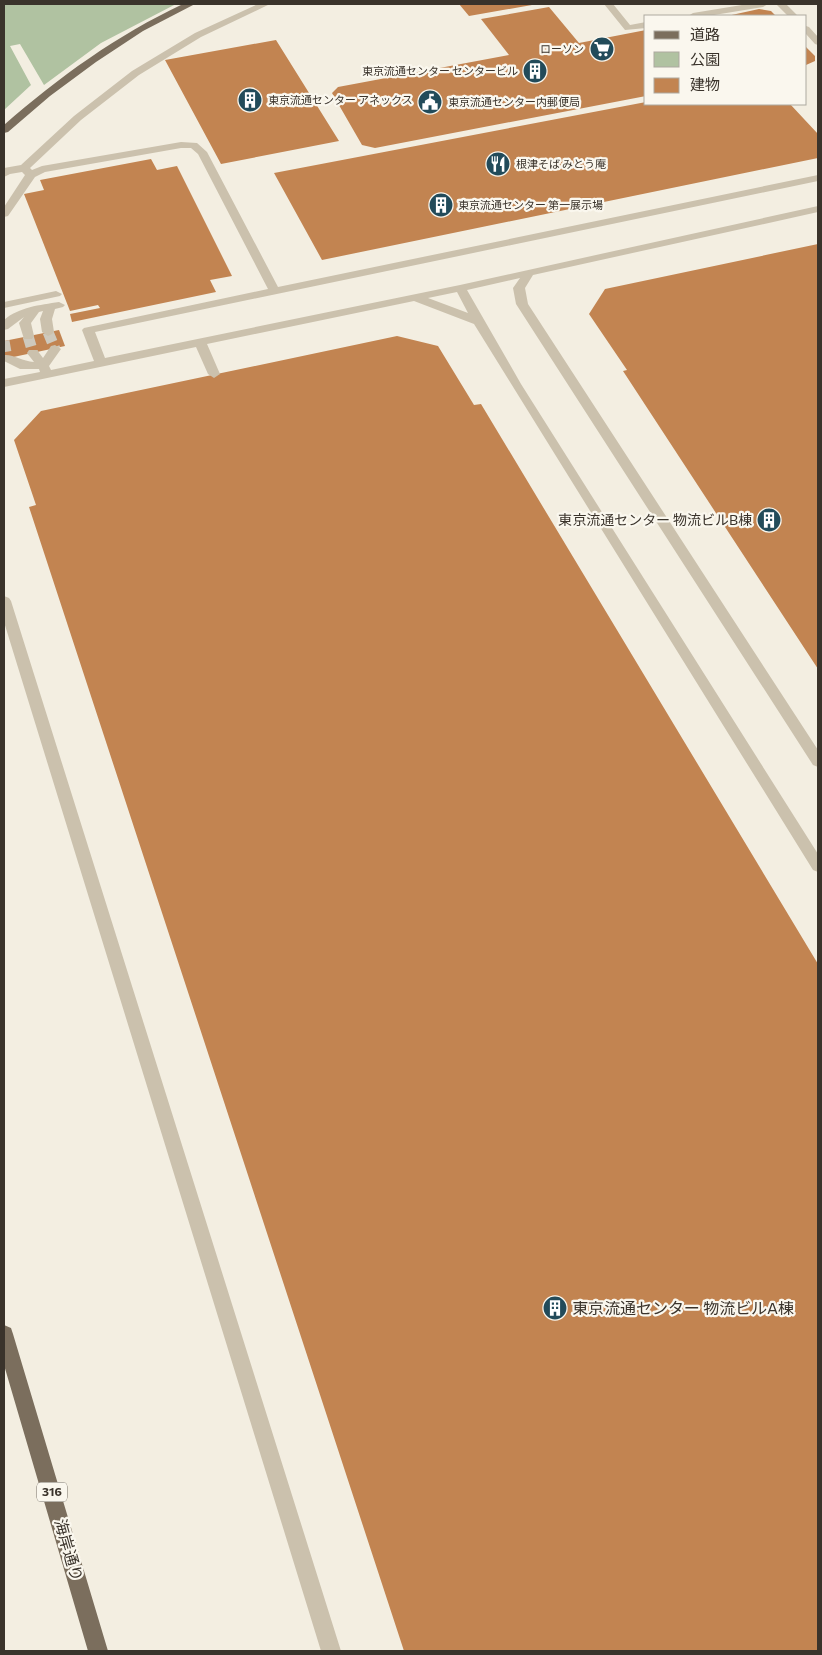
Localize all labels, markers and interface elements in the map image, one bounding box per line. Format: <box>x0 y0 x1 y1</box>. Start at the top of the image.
legend <box>644 15 807 105</box>
text: 道路 <box>690 25 720 43</box>
supermarket icon: ローソン <box>589 36 615 62</box>
place label: ローソン <box>540 42 584 55</box>
text: 公園 <box>690 50 720 68</box>
building icon: 東京流通センター センタービル <box>522 58 548 84</box>
place label: 東京流通センター センタービル <box>362 64 518 77</box>
text: 建物 <box>690 75 720 93</box>
building icon: 東京流通センター アネックス <box>237 87 263 113</box>
public building icon: 東京流通センター内郵便局 <box>417 89 443 115</box>
place label: 東京流通センター アネックス <box>268 93 413 106</box>
place label: 東京流通センター内郵便局 <box>448 95 580 108</box>
restaurant icon: 根津そば みとう庵 <box>485 151 511 177</box>
place label: 根津そば みとう庵 <box>516 157 606 170</box>
building icon: 東京流通センター 第一展示場 <box>428 192 454 218</box>
place label: 東京流通センター 第一展示場 <box>458 198 603 211</box>
building icon: 東京流通センター 物流ビルB棟 <box>756 507 782 533</box>
place label: 東京流通センター 物流ビルB棟 <box>558 511 752 528</box>
building icon: 東京流通センター 物流ビルA棟 <box>542 1295 568 1321</box>
place label: 東京流通センター 物流ビルA棟 <box>572 1298 794 1317</box>
road number: 316 <box>37 1482 67 1501</box>
street label: 海岸通り <box>52 1516 87 1583</box>

